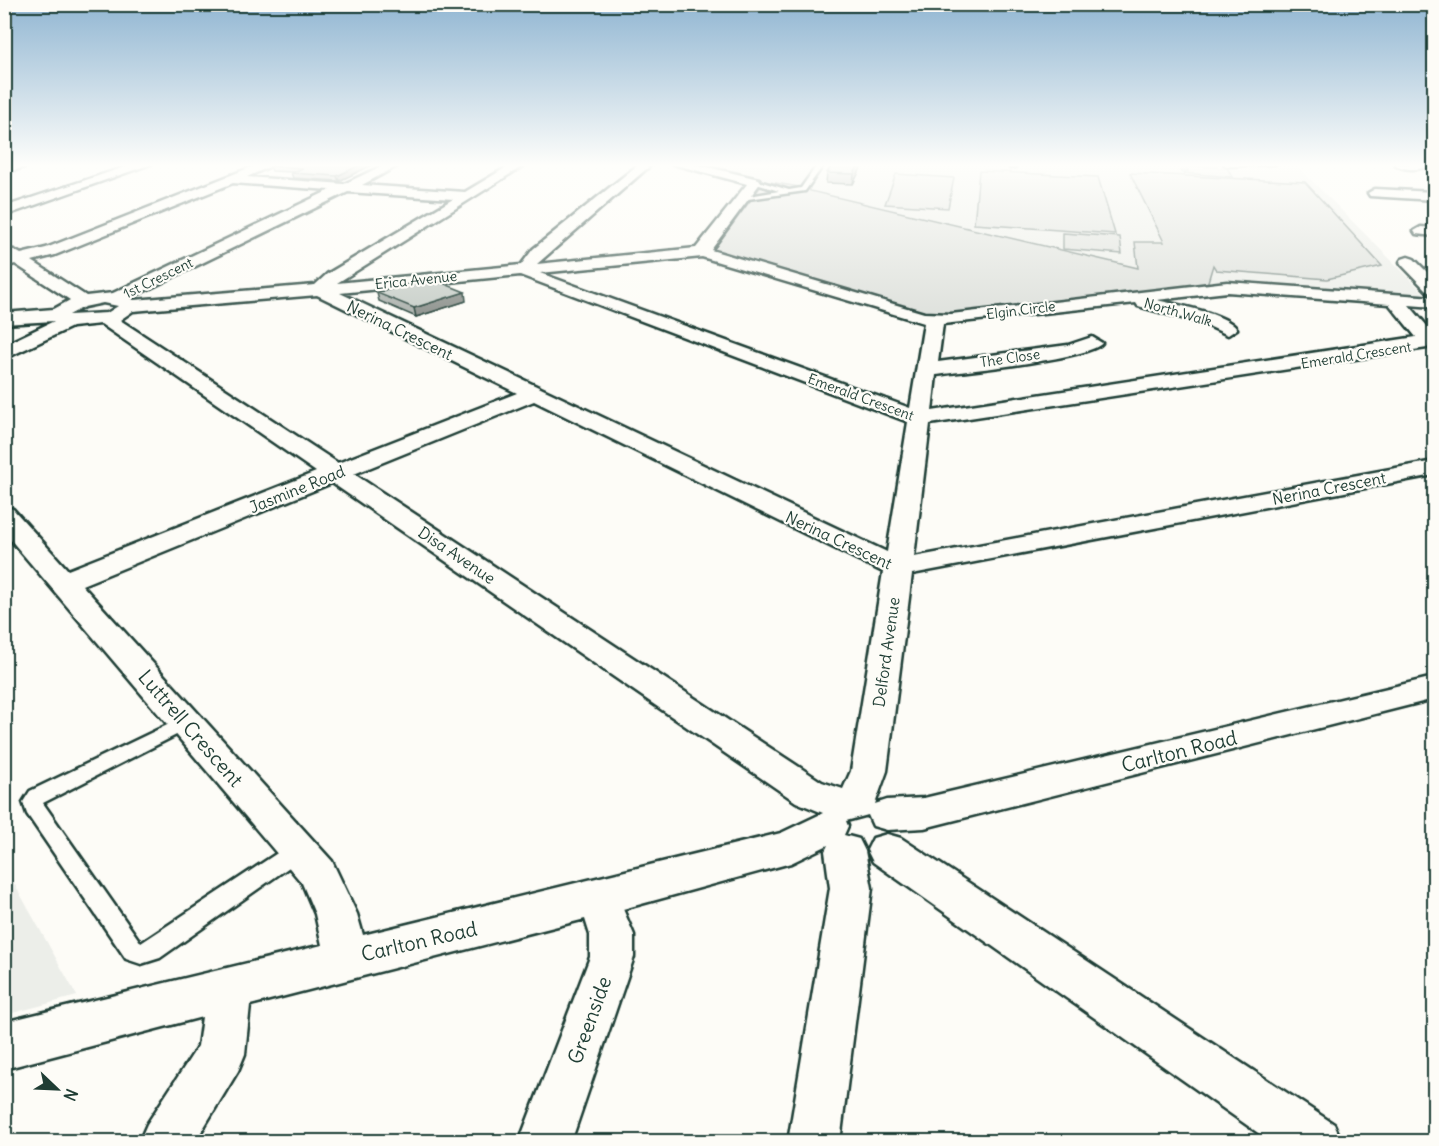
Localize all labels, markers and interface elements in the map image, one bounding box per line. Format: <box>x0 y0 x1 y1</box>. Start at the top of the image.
street label: 1st Crescent <box>120 253 196 303</box>
street label: Erica Avenue <box>374 267 458 293</box>
street label: North Walk <box>1142 294 1214 330</box>
street label: Nerina Crescent <box>344 296 457 365</box>
street label: Elgin Circle <box>985 297 1057 323</box>
street label: Emerald Crescent <box>1299 337 1413 373</box>
street label: The Close <box>979 345 1041 371</box>
street label: Emerald Crescent <box>805 369 917 425</box>
street label: Jasmine Road <box>246 461 348 517</box>
street label: Nerina Crescent <box>1271 467 1388 509</box>
street label: Nerina Crescent <box>783 507 896 574</box>
street label: Disa Avenue <box>415 522 499 588</box>
street label: Delford Avenue <box>868 596 904 708</box>
street label: Luttrell Crescent <box>133 664 249 792</box>
street label: Carlton Road <box>1119 725 1240 777</box>
street label: Carlton Road <box>359 915 480 966</box>
street label: Greenside <box>562 973 616 1067</box>
north arrow <box>27 1059 87 1119</box>
text: N <box>59 1086 82 1104</box>

